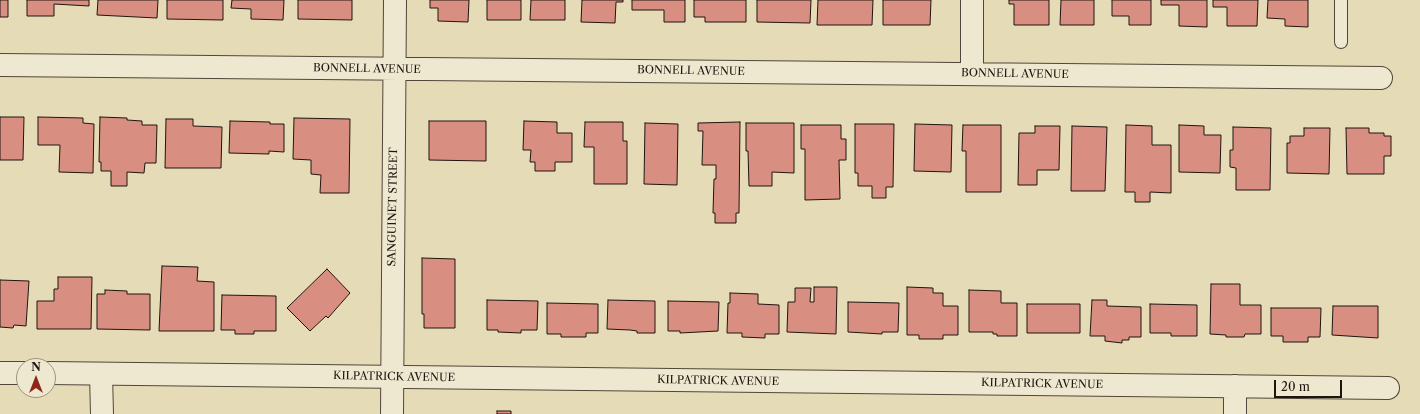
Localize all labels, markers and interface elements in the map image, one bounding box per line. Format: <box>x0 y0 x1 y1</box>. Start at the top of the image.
street label: BONNELL AVENUE <box>313 61 421 77</box>
street label: BONNELL AVENUE <box>637 63 745 79</box>
street label: BONNELL AVENUE <box>961 66 1069 82</box>
street label: SANGUINET STREET <box>385 147 401 267</box>
north arrow <box>16 358 56 398</box>
text: N <box>31 360 41 374</box>
street label: KILPATRICK AVENUE <box>333 369 455 385</box>
scale bar <box>1276 372 1344 398</box>
street label: KILPATRICK AVENUE <box>657 373 779 389</box>
street label: KILPATRICK AVENUE <box>981 376 1103 392</box>
text: 20 m <box>1281 379 1310 394</box>

